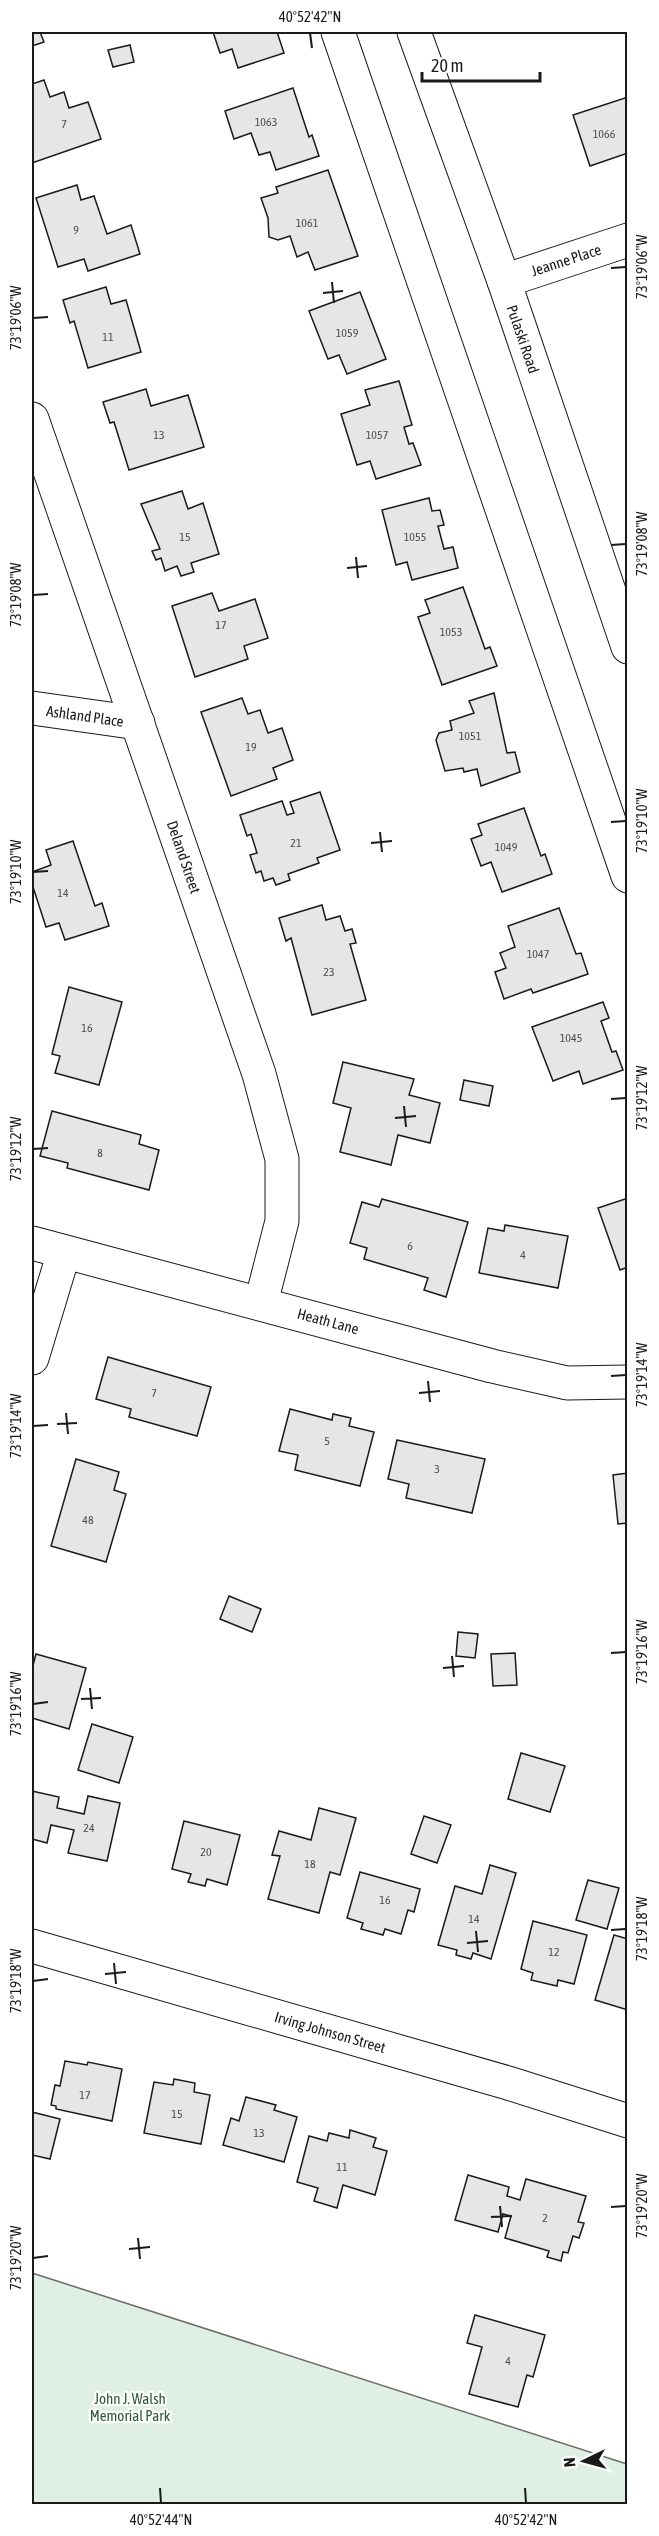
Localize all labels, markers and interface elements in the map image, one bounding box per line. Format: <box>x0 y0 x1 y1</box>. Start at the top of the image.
text: 40°52'42"N <box>279 8 341 25</box>
scale bar <box>422 45 540 83</box>
text: 20 m <box>431 55 463 76</box>
house number: 1063 <box>255 115 277 129</box>
house number: 7 <box>61 117 67 131</box>
house number: 1066 <box>593 127 616 141</box>
house number: 1061 <box>296 216 319 230</box>
house number: 9 <box>73 223 79 237</box>
text: 73°19'06"W <box>633 235 650 299</box>
street label: Jeanne Place <box>529 241 603 279</box>
text: 73°19'06"W <box>7 286 24 350</box>
street label: Pulaski Road <box>503 303 543 375</box>
house number: 1059 <box>336 326 359 340</box>
house number: 11 <box>102 330 114 344</box>
house number: 13 <box>153 428 165 442</box>
house number: 1057 <box>366 428 389 442</box>
text: 73°19'08"W <box>633 512 650 576</box>
house number: 15 <box>179 530 191 544</box>
house number: 1055 <box>404 530 426 544</box>
text: 73°19'08"W <box>7 563 24 627</box>
house number: 17 <box>215 618 227 632</box>
house number: 1053 <box>440 625 462 639</box>
street label: Ashland Place <box>45 702 125 730</box>
house number: 1051 <box>459 729 482 743</box>
house number: 19 <box>245 740 257 754</box>
text: 73°19'10"W <box>633 789 650 853</box>
street label: Deland Street <box>164 819 204 895</box>
house number: 21 <box>290 836 302 850</box>
text: 73°19'10"W <box>7 840 24 904</box>
house number: 1049 <box>495 840 518 854</box>
house number: 14 <box>57 886 69 900</box>
house number: 1047 <box>527 947 550 961</box>
house number: 23 <box>323 965 335 979</box>
house number: 16 <box>81 1021 93 1035</box>
house number: 1045 <box>560 1031 582 1045</box>
text: 73°19'12"W <box>633 1066 650 1130</box>
text: 73°19'12"W <box>7 1117 24 1181</box>
house number: 8 <box>97 1146 103 1160</box>
house number: 6 <box>407 1239 413 1253</box>
house number: 4 <box>520 1248 526 1262</box>
street label: Heath Lane <box>295 1305 361 1337</box>
text: 73°19'14"W <box>633 1343 650 1407</box>
house number: 7 <box>151 1386 157 1400</box>
text: 73°19'14"W <box>7 1394 24 1458</box>
house number: 5 <box>324 1434 330 1448</box>
house number: 3 <box>434 1462 440 1476</box>
house number: 48 <box>82 1513 94 1527</box>
text: 73°19'16"W <box>633 1620 650 1684</box>
text: 73°19'16"W <box>7 1672 24 1736</box>
house number: 24 <box>83 1821 95 1835</box>
house number: 20 <box>200 1845 212 1859</box>
house number: 18 <box>304 1857 316 1871</box>
house number: 16 <box>379 1893 391 1907</box>
text: 73°19'18"W <box>633 1897 650 1961</box>
house number: 14 <box>468 1912 480 1926</box>
house number: 12 <box>548 1945 560 1959</box>
text: 73°19'18"W <box>7 1949 24 2013</box>
street label: Irving Johnson Street <box>273 2008 387 2056</box>
house number: 17 <box>79 2088 91 2102</box>
house number: 15 <box>171 2107 183 2121</box>
house number: 13 <box>253 2126 265 2140</box>
house number: 11 <box>336 2160 348 2174</box>
text: 73°19'20"W <box>633 2174 650 2238</box>
house number: 2 <box>542 2211 548 2225</box>
text: 73°19'20"W <box>7 2226 24 2290</box>
house number: 4 <box>505 2354 511 2368</box>
park label: John J. Walsh Memorial Park <box>90 2390 171 2424</box>
north arrow <box>554 2431 614 2491</box>
text: N <box>560 2457 578 2468</box>
text: 40°52'44"N <box>130 2511 192 2528</box>
text: 40°52'42"N <box>495 2511 557 2528</box>

